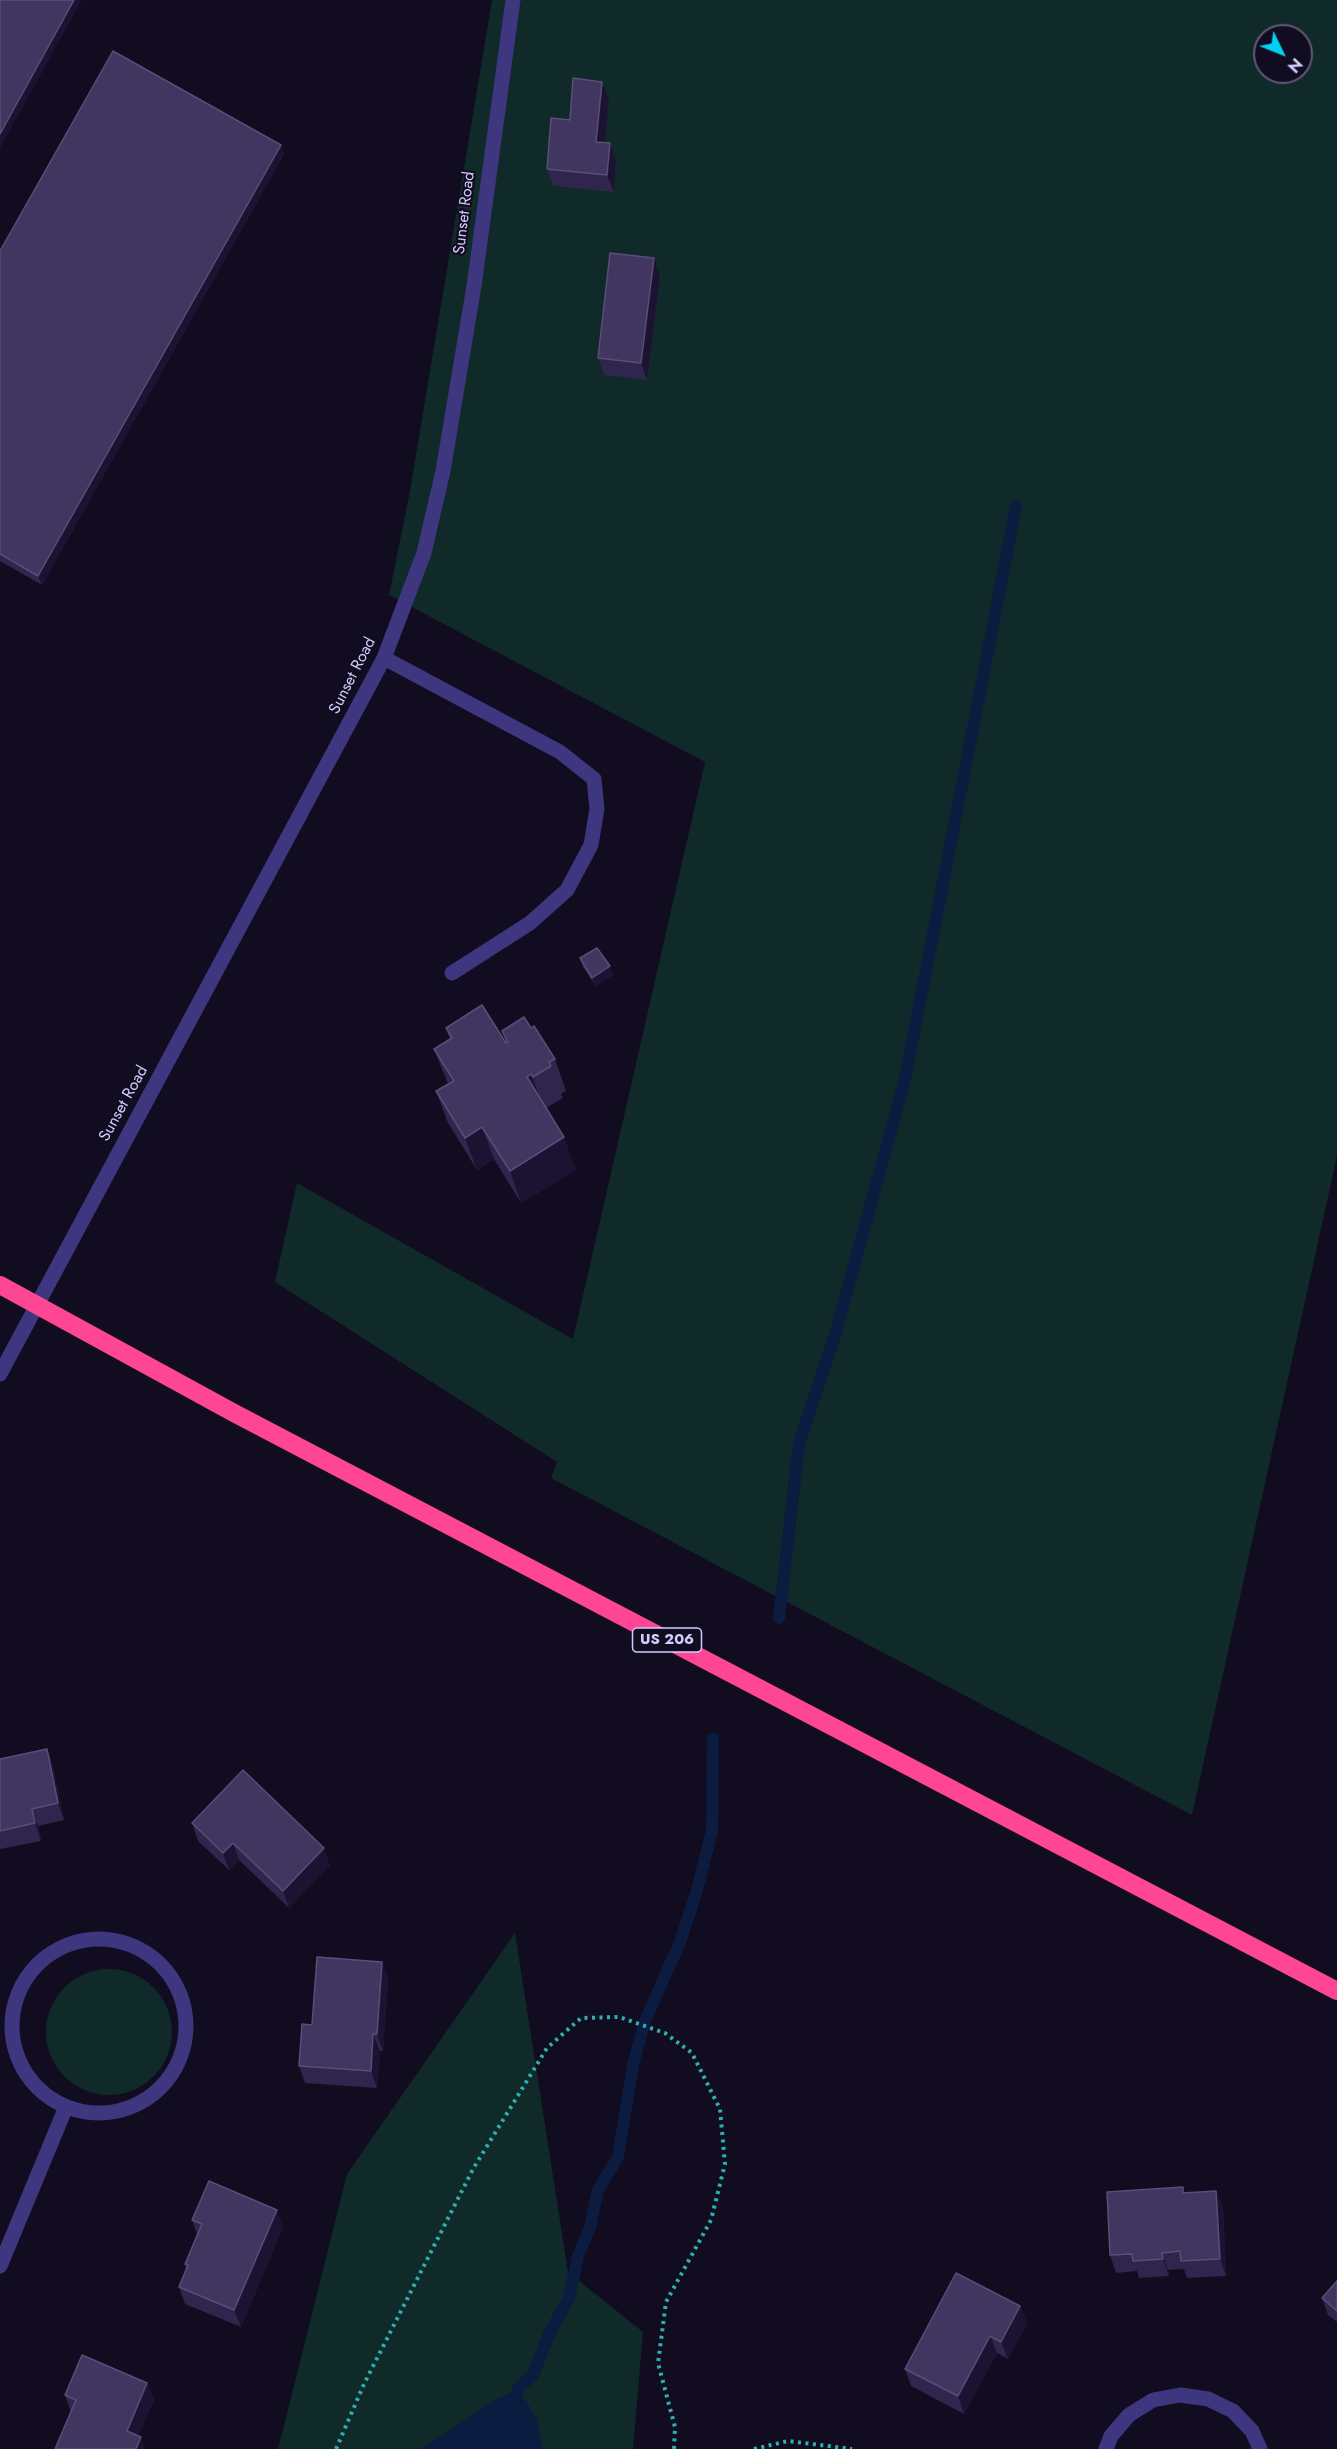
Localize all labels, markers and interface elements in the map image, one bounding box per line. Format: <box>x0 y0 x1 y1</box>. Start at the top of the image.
north arrow <box>1253 24 1313 84</box>
text: N <box>1282 53 1308 78</box>
street label: Sunset Road <box>450 170 480 256</box>
street label: Sunset Road <box>326 634 380 718</box>
street label: Sunset Road <box>95 1063 153 1145</box>
road number: US 206 <box>632 1628 702 1652</box>

